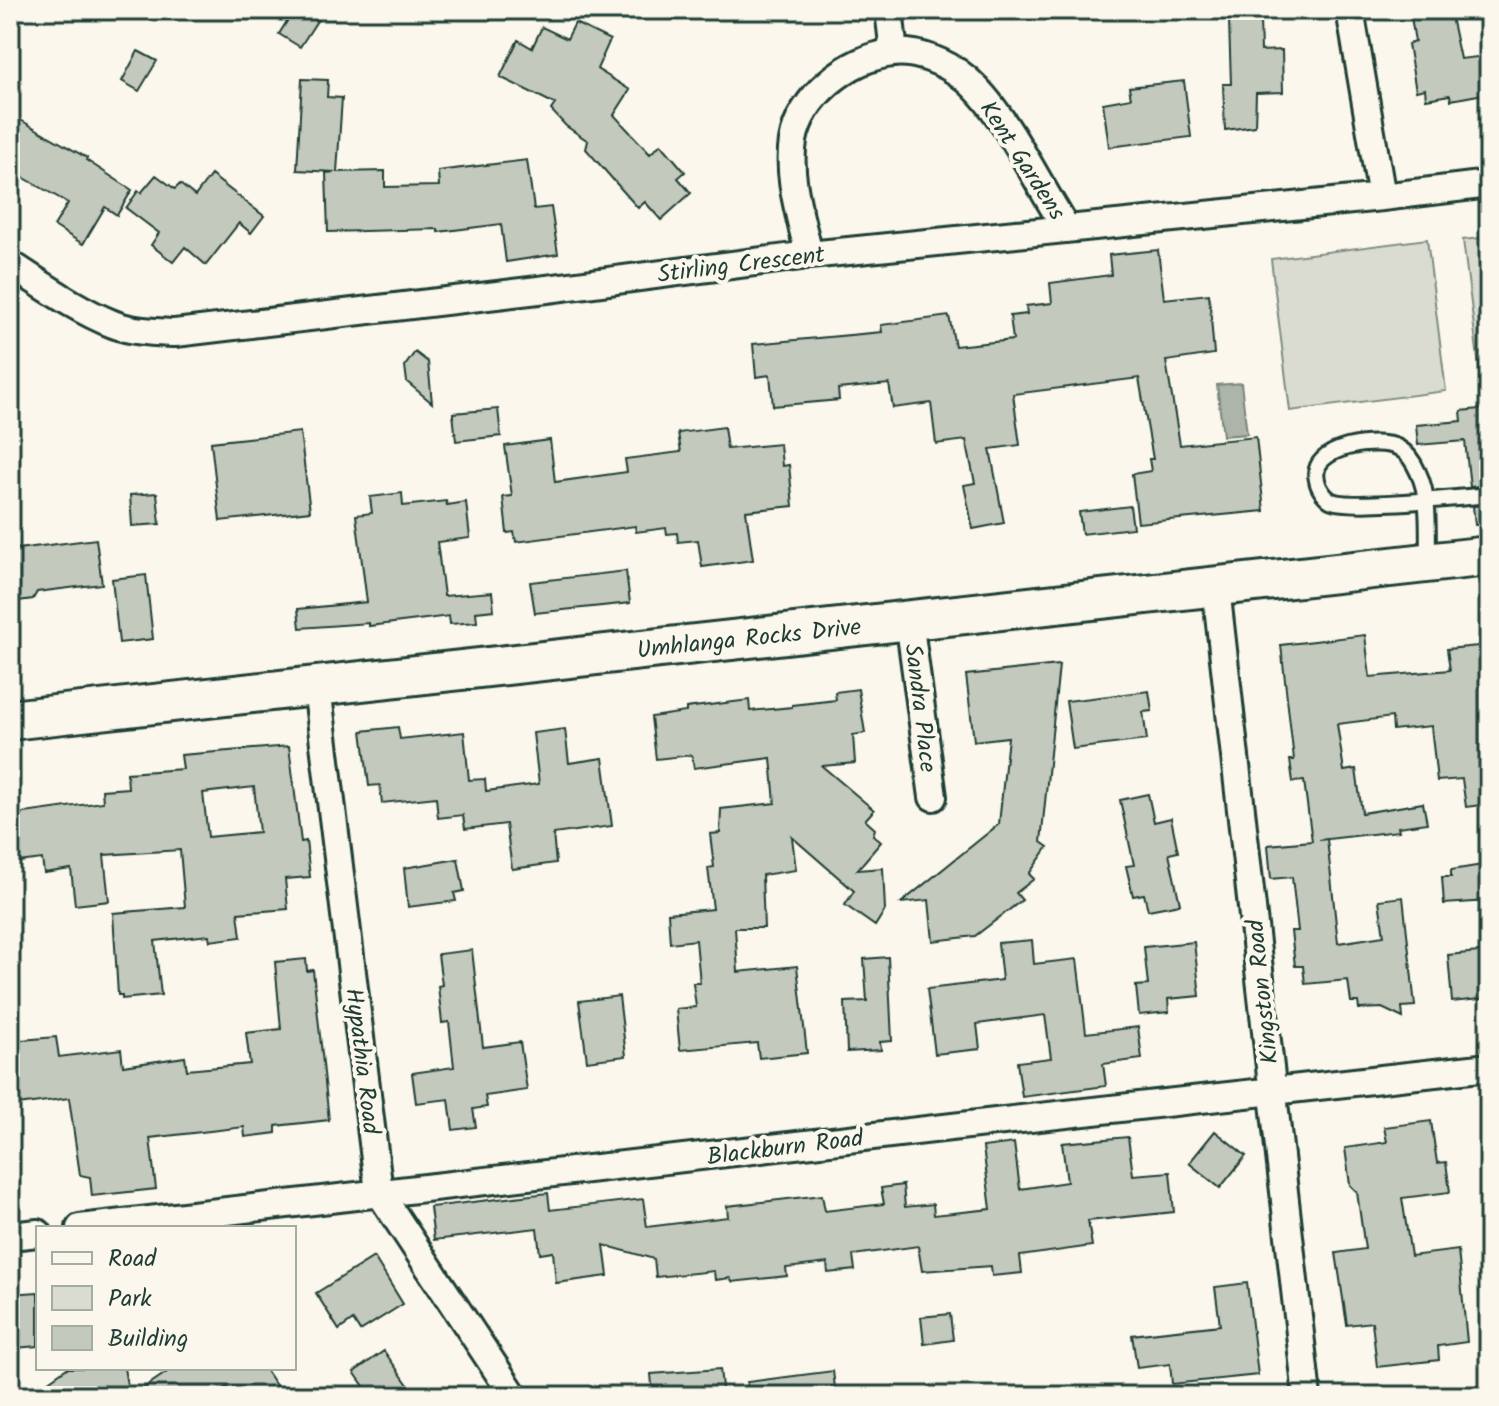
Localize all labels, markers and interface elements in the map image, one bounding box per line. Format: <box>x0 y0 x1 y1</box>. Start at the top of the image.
street label: Kent Gardens <box>968 93 1075 229</box>
street label: Stirling Crescent <box>655 236 828 295</box>
street label: Umhlanga Rocks Drive <box>635 608 863 671</box>
street label: Sandra Place <box>892 642 947 775</box>
street label: Kingston Road <box>1236 917 1290 1066</box>
street label: Hypathia Road <box>333 986 390 1137</box>
street label: Blackburn Road <box>705 1119 866 1177</box>
legend <box>36 1226 296 1370</box>
text: Road <box>108 1240 157 1279</box>
text: Park <box>108 1280 152 1319</box>
text: Building <box>108 1320 188 1359</box>

